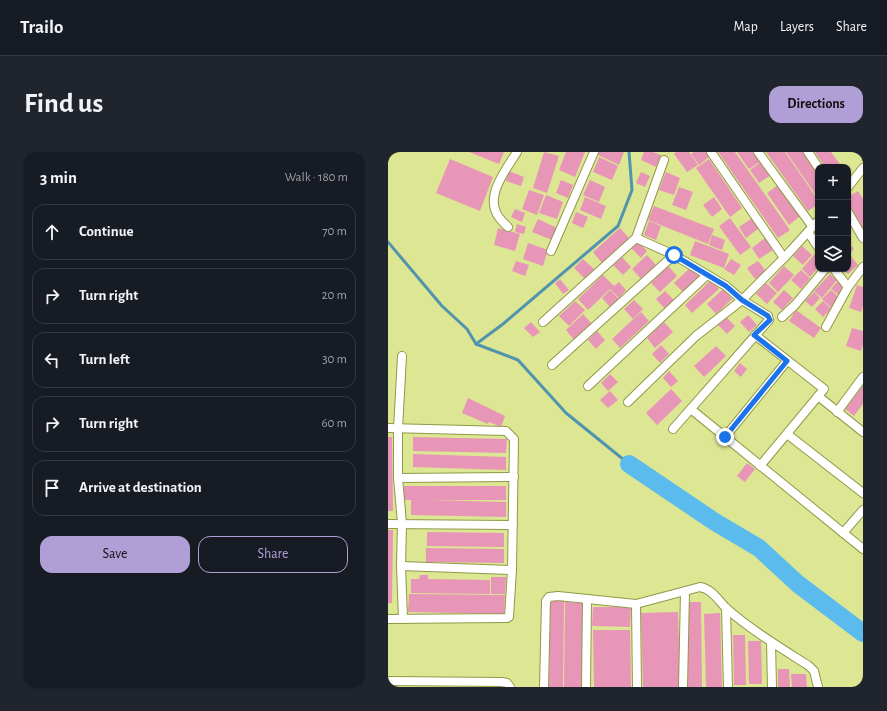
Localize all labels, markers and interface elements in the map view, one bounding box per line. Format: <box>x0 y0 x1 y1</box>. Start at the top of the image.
text: Trailo <box>20 18 63 37</box>
text: Map <box>733 20 758 34</box>
text: Layers <box>780 20 814 34</box>
text: Share <box>836 20 867 34</box>
button: Directions <box>769 86 863 123</box>
text: Find us <box>24 90 103 118</box>
map controls <box>815 164 851 272</box>
button: + <box>815 164 851 200</box>
text: 3 min <box>40 169 77 186</box>
text: Walk · 180 m <box>285 171 348 184</box>
button: − <box>815 200 851 236</box>
icon: ahead <box>41 221 63 243</box>
text: Continue <box>79 224 134 239</box>
text: 70 m <box>322 225 347 238</box>
button: layers <box>815 236 851 272</box>
route start <box>665 246 683 264</box>
icon: right <box>41 285 63 307</box>
text: Turn right <box>79 288 138 303</box>
text: 20 m <box>322 289 347 302</box>
icon: left <box>41 349 63 371</box>
text: Turn left <box>79 352 130 367</box>
text: 30 m <box>322 353 347 366</box>
icon: right <box>41 413 63 435</box>
text: Turn right <box>79 416 138 431</box>
text: 60 m <box>321 417 347 430</box>
route end <box>716 428 734 446</box>
icon: arrive <box>41 477 63 499</box>
text: Arrive at destination <box>79 480 202 495</box>
button: Save <box>40 536 190 573</box>
button: Share <box>198 536 348 573</box>

